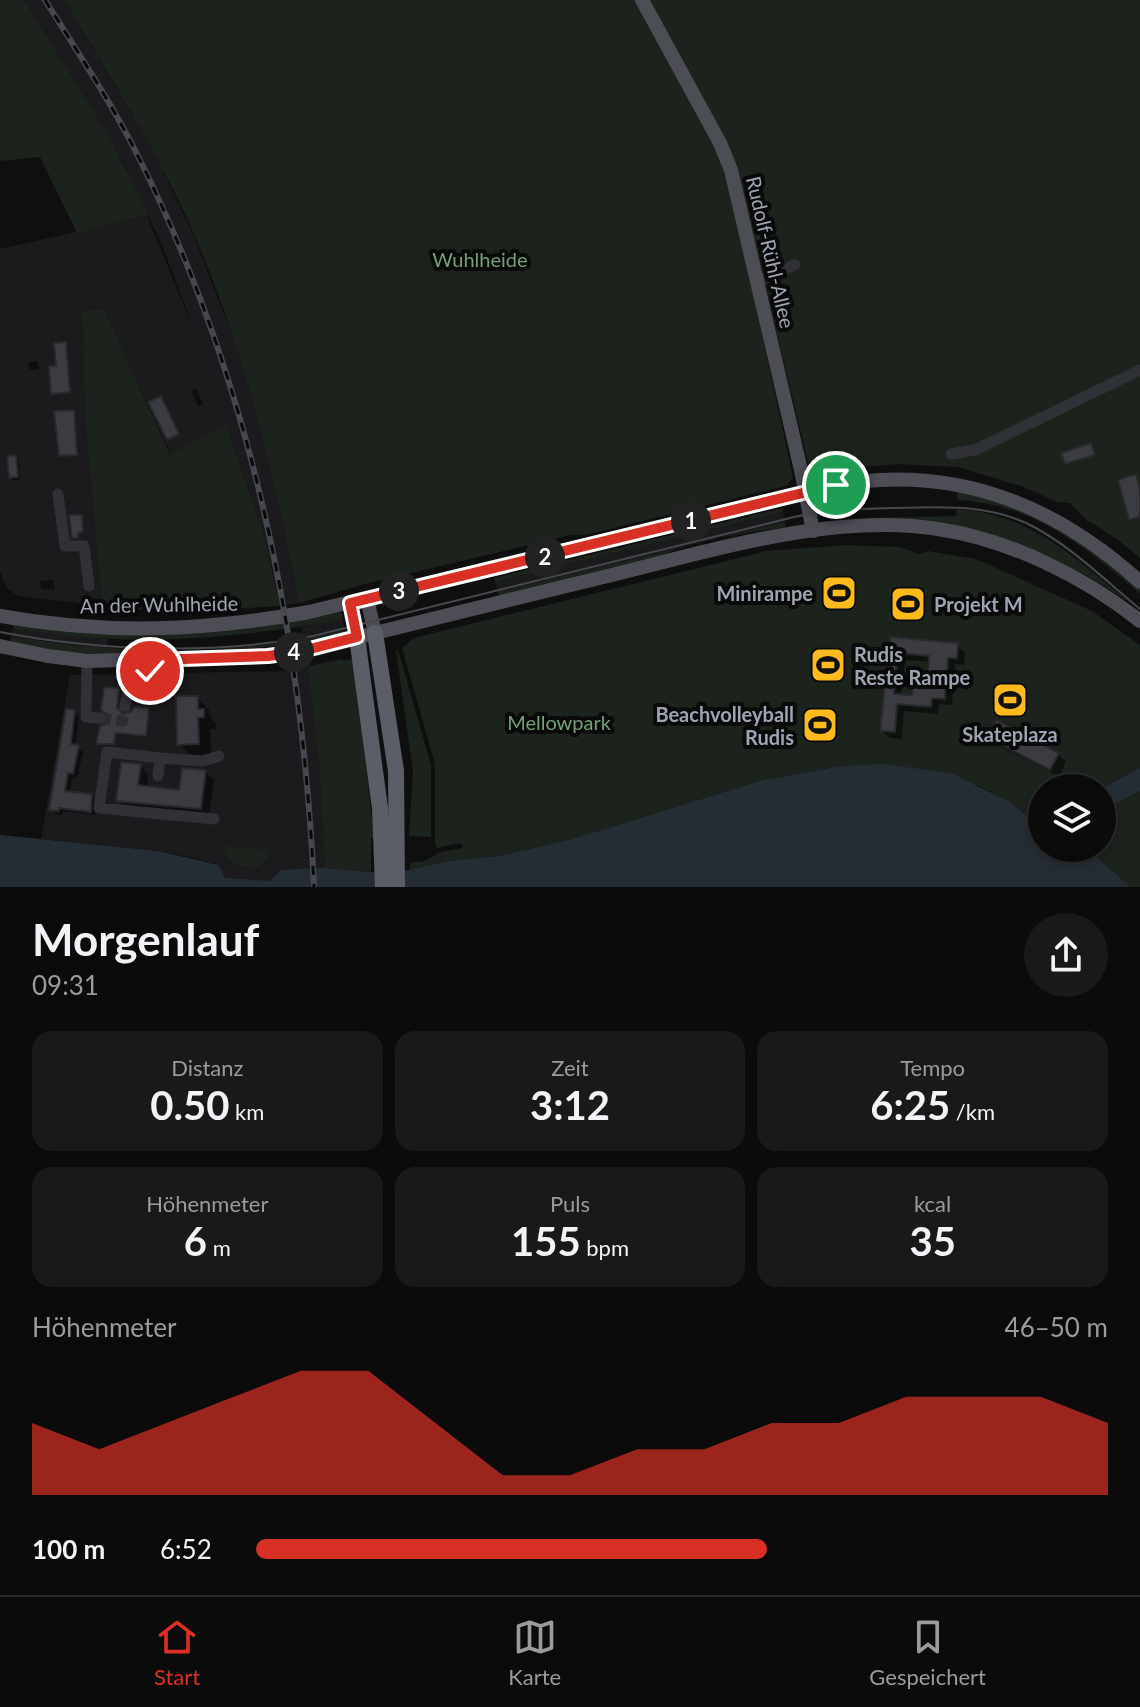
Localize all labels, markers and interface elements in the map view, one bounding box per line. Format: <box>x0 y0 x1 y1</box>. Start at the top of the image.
street label: Rudolf-Rühl-Allee <box>742 174 800 330</box>
park label: Wuhlheide <box>432 247 528 271</box>
pin <box>802 451 870 519</box>
icon: arrive <box>814 463 858 507</box>
pin: 1 <box>671 501 711 541</box>
text: 1 <box>685 507 697 534</box>
pin: 2 <box>525 537 565 577</box>
text: 2 <box>539 543 551 570</box>
pin: 3 <box>379 571 419 611</box>
sports icon: Minirampe <box>820 574 858 612</box>
text: 3 <box>393 577 405 604</box>
place label: Minirampe <box>717 581 813 605</box>
sports icon: Projekt M <box>889 585 927 623</box>
street label: An der Wuhlheide <box>80 591 238 617</box>
place label: Projekt M <box>934 592 1023 616</box>
pin: 4 <box>274 632 314 672</box>
pin <box>116 637 184 705</box>
text: 4 <box>288 638 300 665</box>
place label: Rudis Reste Rampe <box>854 642 971 689</box>
sports icon: Rudis Reste Rampe <box>809 646 847 684</box>
icon: check <box>128 649 172 693</box>
sports icon: Skateplaza <box>991 681 1029 719</box>
place label: Beachvolleyball Rudis <box>655 702 794 749</box>
sports icon: Beachvolleyball Rudis <box>801 706 839 744</box>
park label: Mellowpark <box>507 710 612 734</box>
place label: Skateplaza <box>962 722 1058 746</box>
map controls <box>1028 774 1116 862</box>
button: layers <box>1028 774 1116 862</box>
text: Morgenlauf <box>32 913 259 965</box>
button: share <box>1024 913 1108 997</box>
text: 09:31 <box>32 969 99 1001</box>
text: Distanz <box>171 1054 244 1081</box>
text: Zeit <box>551 1054 589 1081</box>
text: Tempo <box>900 1054 965 1081</box>
text: 0.50 <box>150 1081 229 1129</box>
text: 3:12 <box>530 1081 610 1129</box>
text: 6:25 <box>870 1081 950 1129</box>
text: km <box>229 1098 264 1125</box>
text: /km <box>950 1098 995 1125</box>
text: Höhenmeter <box>146 1190 268 1217</box>
text: Puls <box>550 1190 590 1217</box>
text: kcal <box>914 1190 951 1217</box>
text: 6 <box>184 1217 207 1265</box>
text: 155 <box>511 1217 581 1265</box>
text: 35 <box>909 1217 956 1265</box>
text: m <box>207 1234 231 1261</box>
text: bpm <box>581 1234 629 1261</box>
text: Höhenmeter <box>32 1311 176 1343</box>
text: 46–50 m <box>1005 1311 1108 1343</box>
text: 100 m <box>32 1533 105 1565</box>
text: 6:52 <box>160 1533 212 1565</box>
tab: Start <box>154 1615 200 1690</box>
tab: Karte <box>508 1615 561 1690</box>
tab: Gespeichert <box>869 1615 986 1690</box>

